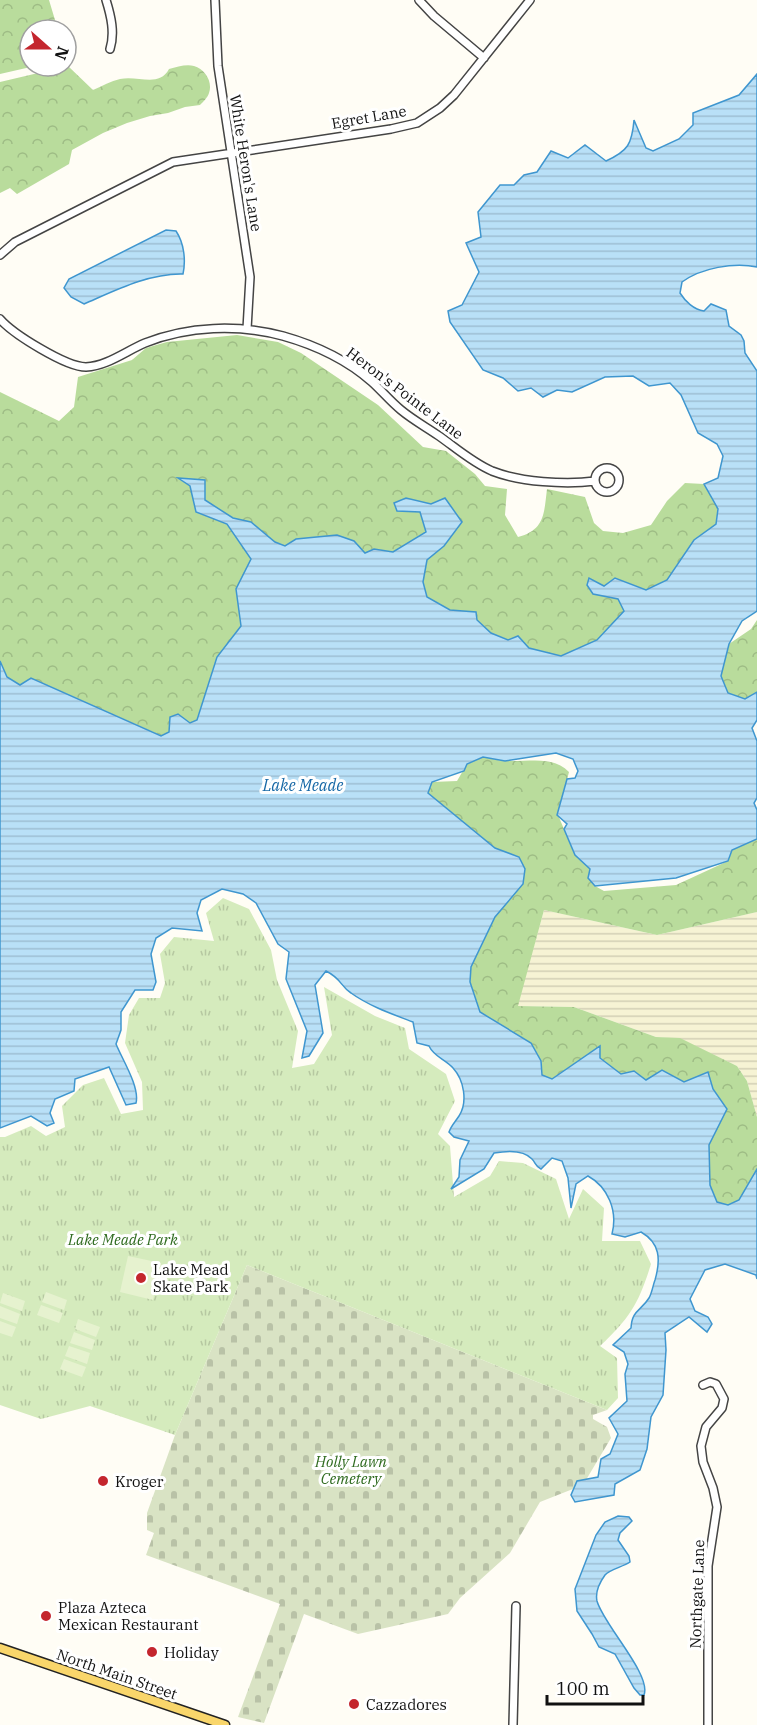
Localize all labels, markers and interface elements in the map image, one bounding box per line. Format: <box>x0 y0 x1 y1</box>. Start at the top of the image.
north arrow <box>18 18 78 78</box>
text: N <box>50 44 74 63</box>
street label: White Heron's Lane <box>226 93 266 233</box>
street label: Egret Lane <box>330 101 408 133</box>
street label: Heron's Pointe Lane <box>343 343 467 443</box>
water label: Lake Meade <box>262 775 343 795</box>
park label: Lake Meade Park <box>67 1230 178 1249</box>
place label: Lake Mead Skate Park <box>153 1260 229 1296</box>
marker: Lake Mead Skate Park <box>134 1271 148 1285</box>
park label: Holly Lawn Cemetery <box>314 1452 387 1488</box>
place label: Kroger <box>115 1472 164 1491</box>
marker: Kroger <box>96 1474 110 1488</box>
street label: Northgate Lane <box>686 1539 708 1649</box>
place label: Plaza Azteca Mexican Restaurant <box>58 1598 199 1634</box>
marker: Plaza Azteca Mexican Restaurant <box>39 1609 53 1623</box>
place label: Holiday <box>164 1643 219 1662</box>
street label: North Main Street <box>54 1644 180 1704</box>
marker: Holiday <box>145 1645 159 1659</box>
scale bar <box>547 1668 643 1706</box>
text: 100 m <box>556 1677 610 1700</box>
place label: Cazzadores <box>366 1695 447 1714</box>
marker: Cazzadores <box>347 1697 361 1711</box>

